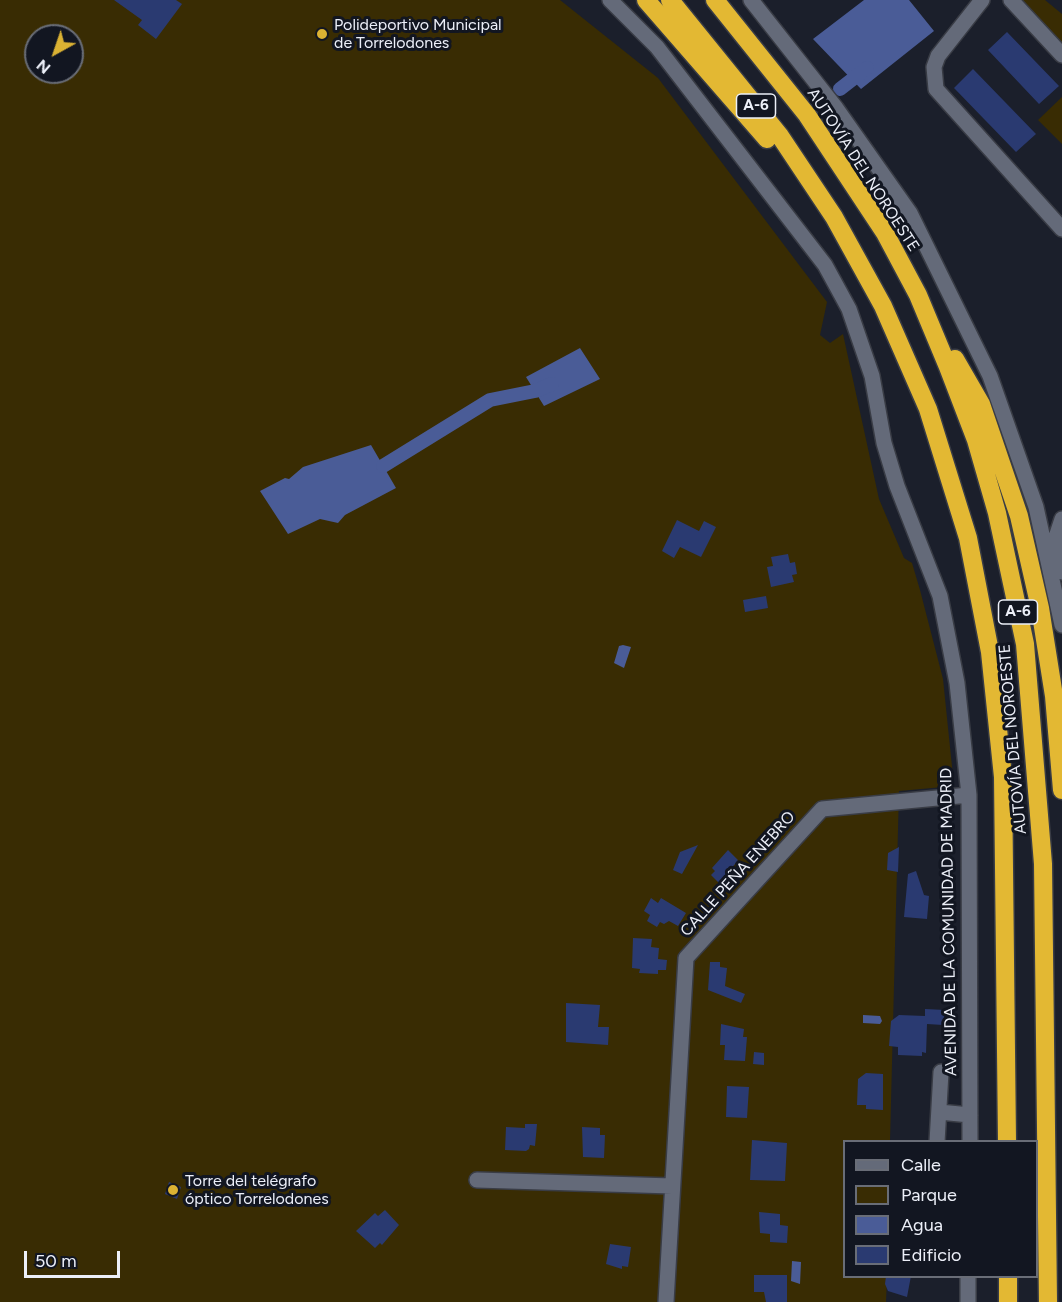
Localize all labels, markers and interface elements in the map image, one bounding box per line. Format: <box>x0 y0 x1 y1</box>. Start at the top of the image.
place label: Polideportivo Municipal de Torrelodones <box>334 15 502 53</box>
north arrow <box>24 24 84 84</box>
marker: Polideportivo Municipal de Torrelodones <box>315 27 329 41</box>
text: N <box>33 55 54 78</box>
street label: AUTOVÍA DEL NOROESTE <box>803 85 923 255</box>
road number: A-6 <box>736 94 776 118</box>
road number: A-6 <box>998 600 1038 624</box>
street label: AUTOVÍA DEL NOROESTE <box>995 643 1031 835</box>
street label: AVENIDA DE LA COMUNIDAD DE MADRID <box>937 768 961 1076</box>
street label: CALLE PEÑA ENEBRO <box>677 807 799 941</box>
legend <box>843 1140 1038 1278</box>
text: Calle <box>901 1154 941 1176</box>
place label: Torre del telégrafo óptico Torrelodones <box>185 1171 329 1209</box>
marker: Torre del telégrafo óptico Torrelodones <box>166 1183 180 1197</box>
text: Parque <box>901 1184 957 1206</box>
text: Agua <box>901 1214 943 1236</box>
scale bar <box>27 1239 123 1277</box>
text: Edificio <box>901 1244 962 1266</box>
text: 50 m <box>35 1250 77 1272</box>

